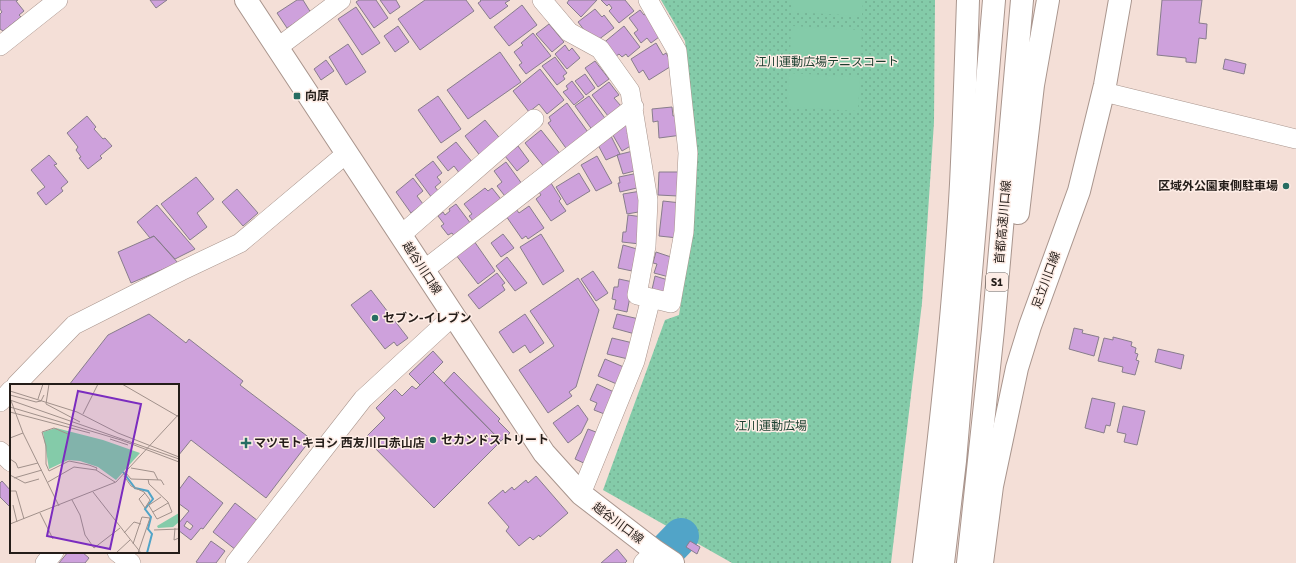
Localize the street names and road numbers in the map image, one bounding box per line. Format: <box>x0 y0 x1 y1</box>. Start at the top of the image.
street label: 首都高速川口線 <box>992 180 1015 265</box>
street label: 越谷川口線 <box>399 239 444 298</box>
street label: 足立川口線 <box>1029 249 1064 311</box>
road number: S1 <box>986 273 1008 291</box>
street label: 越谷川口線 <box>589 499 646 547</box>

